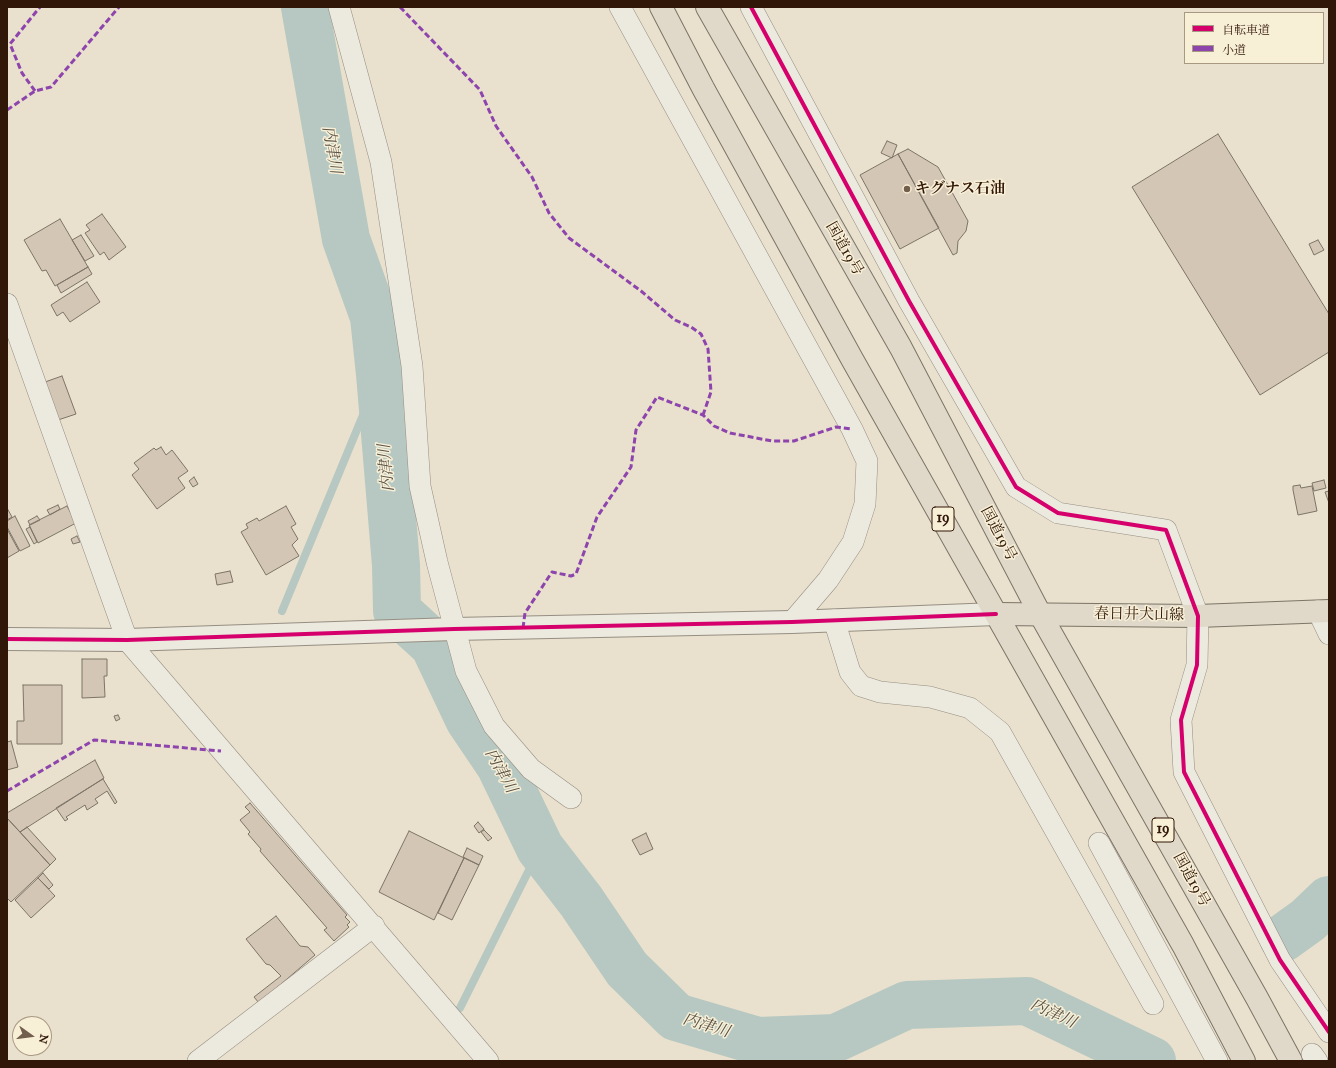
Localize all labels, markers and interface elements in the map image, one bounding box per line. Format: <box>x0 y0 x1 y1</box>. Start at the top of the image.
legend <box>1184 12 1324 64</box>
text: 自転車道 <box>1222 23 1270 37</box>
text: 小道 <box>1222 43 1246 57</box>
water label: 内津川 <box>317 125 345 175</box>
place label: キグナス石油 <box>915 180 1005 198</box>
marker: キグナス石油 <box>902 184 912 194</box>
street label: 国道19号 <box>821 219 867 279</box>
water label: 内津川 <box>375 443 399 493</box>
street label: 国道19号 <box>976 504 1020 564</box>
road number: 19 <box>932 507 954 531</box>
street label: 春日井犬山線 <box>1094 605 1184 625</box>
water label: 内津川 <box>480 745 520 797</box>
road number: 19 <box>1152 818 1174 842</box>
street label: 国道19号 <box>1169 850 1213 910</box>
water label: 内津川 <box>1027 995 1079 1033</box>
water label: 内津川 <box>680 1010 732 1042</box>
north arrow <box>12 1016 52 1056</box>
text: N <box>36 1033 51 1045</box>

